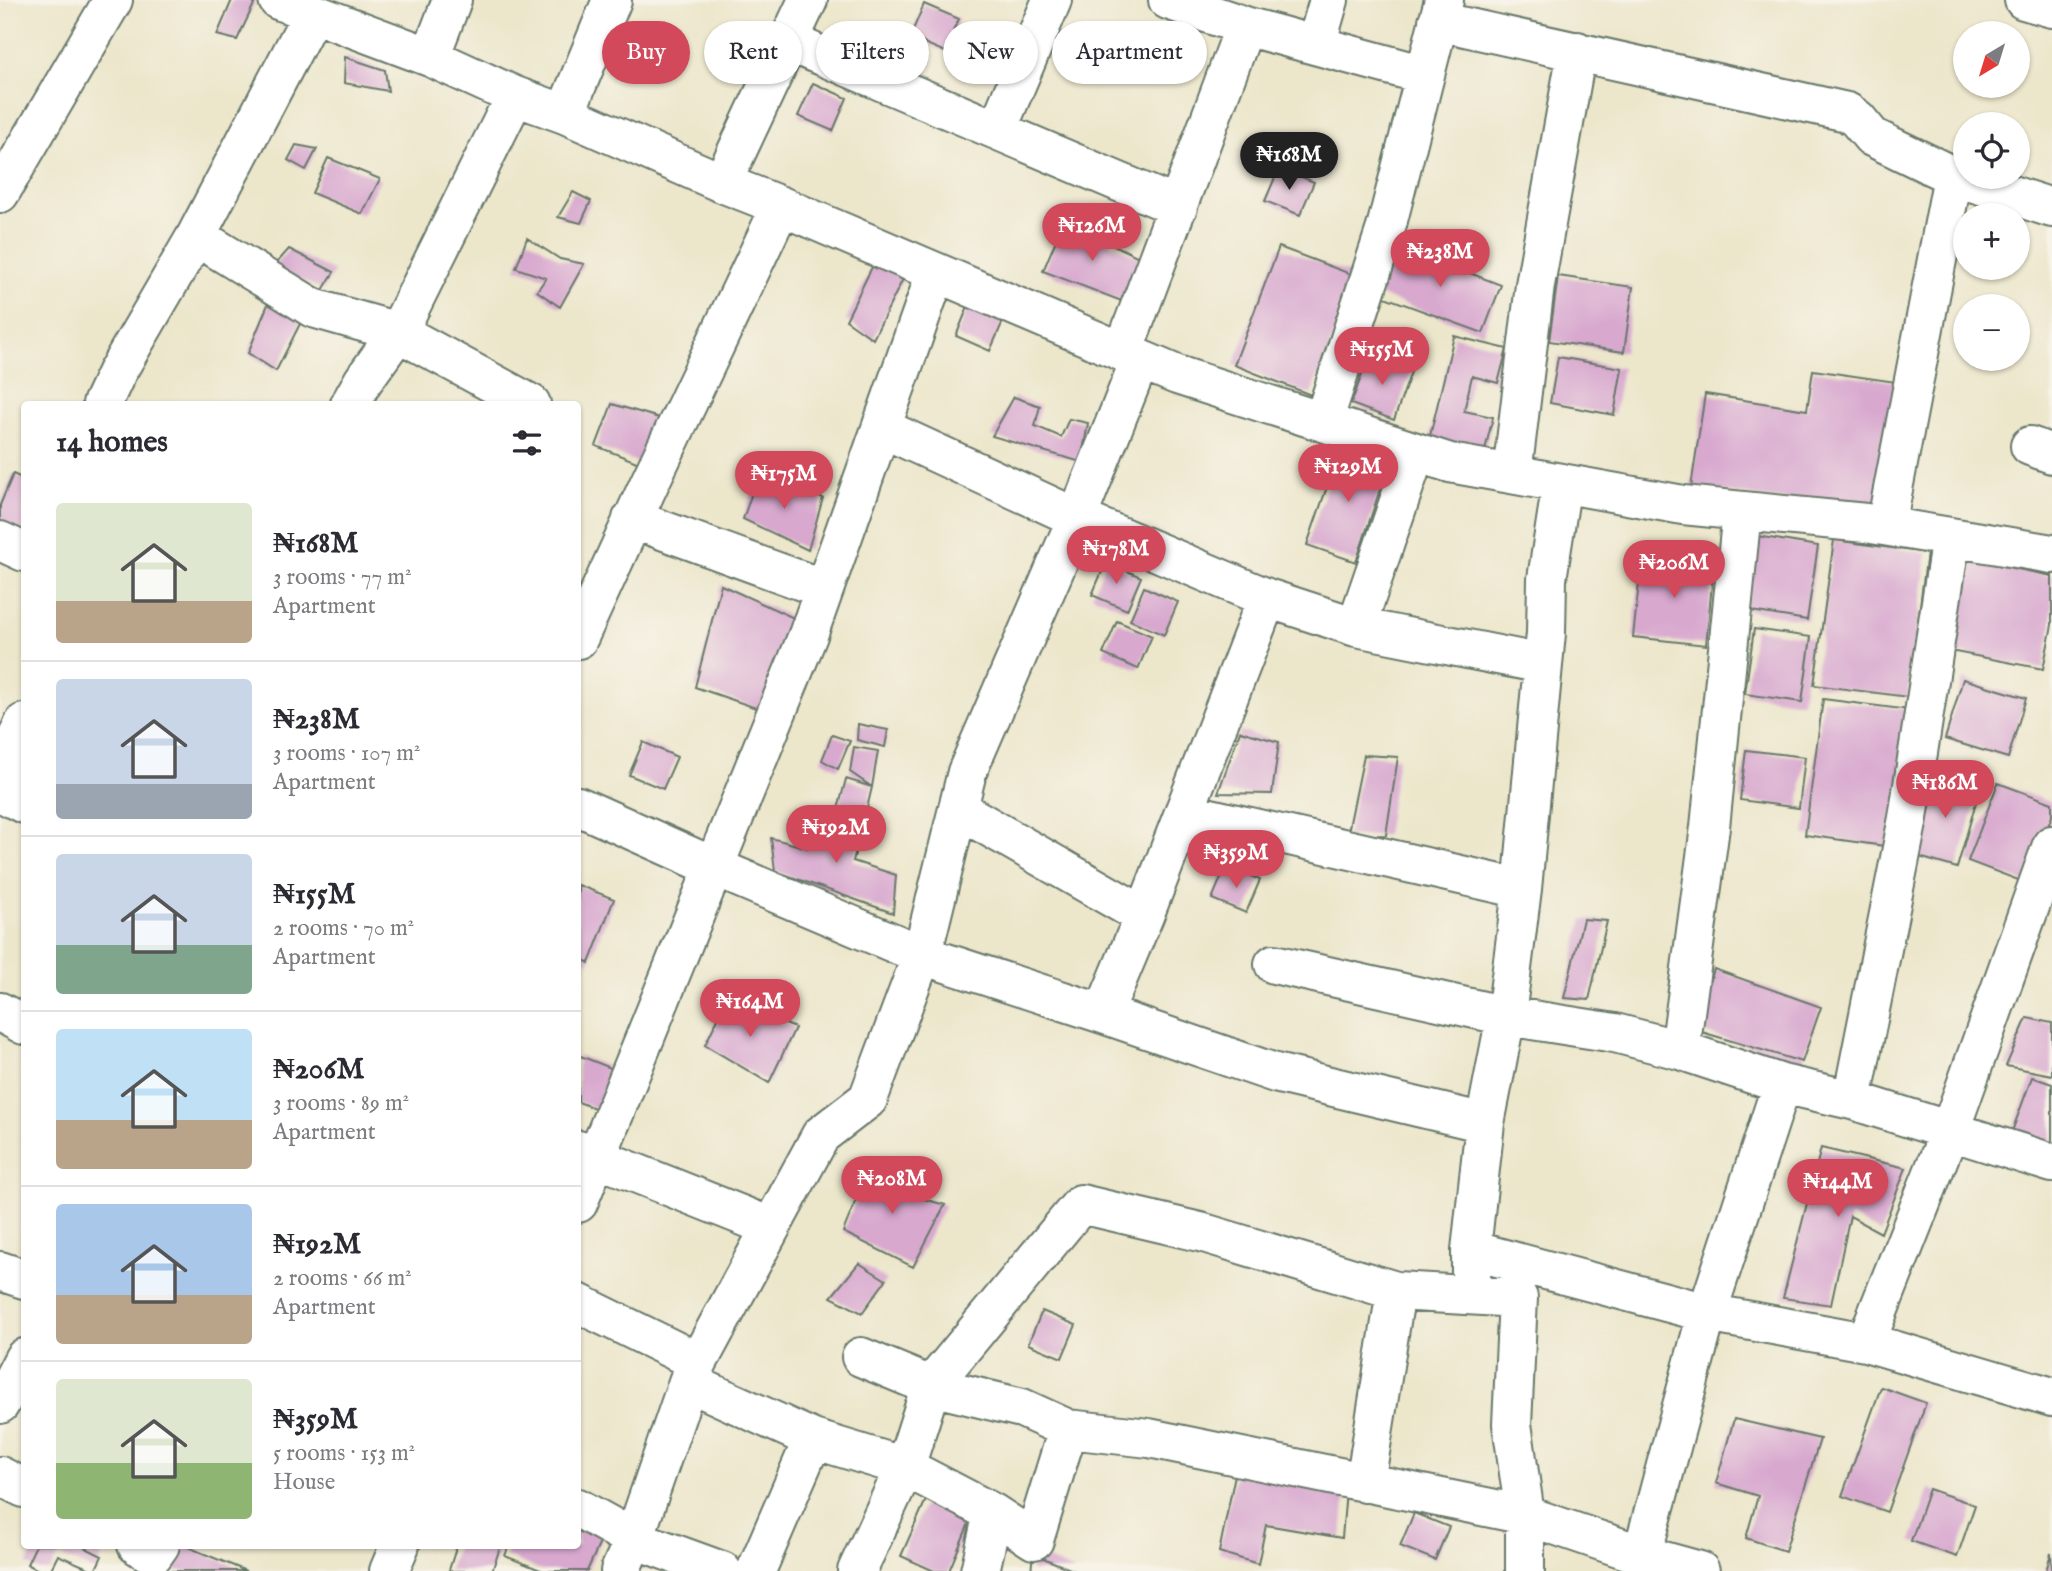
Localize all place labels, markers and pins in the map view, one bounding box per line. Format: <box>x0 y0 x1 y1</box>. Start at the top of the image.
pin: ₦168M <box>1240 132 1338 192</box>
pin: ₦126M <box>1043 204 1141 263</box>
pin: ₦238M <box>1391 230 1489 289</box>
pin: ₦155M <box>1333 328 1431 387</box>
pin: ₦129M <box>1299 444 1397 504</box>
pin: ₦175M <box>735 452 833 511</box>
pin: ₦178M <box>1067 526 1165 586</box>
pin: ₦206M <box>1625 540 1723 600</box>
pin: ₦186M <box>1896 760 1994 820</box>
pin: ₦192M <box>787 806 885 865</box>
pin: ₦359M <box>1187 830 1285 890</box>
pin: ₦164M <box>701 979 799 1039</box>
pin: ₦208M <box>843 1156 941 1216</box>
pin: ₦144M <box>1789 1160 1887 1219</box>

